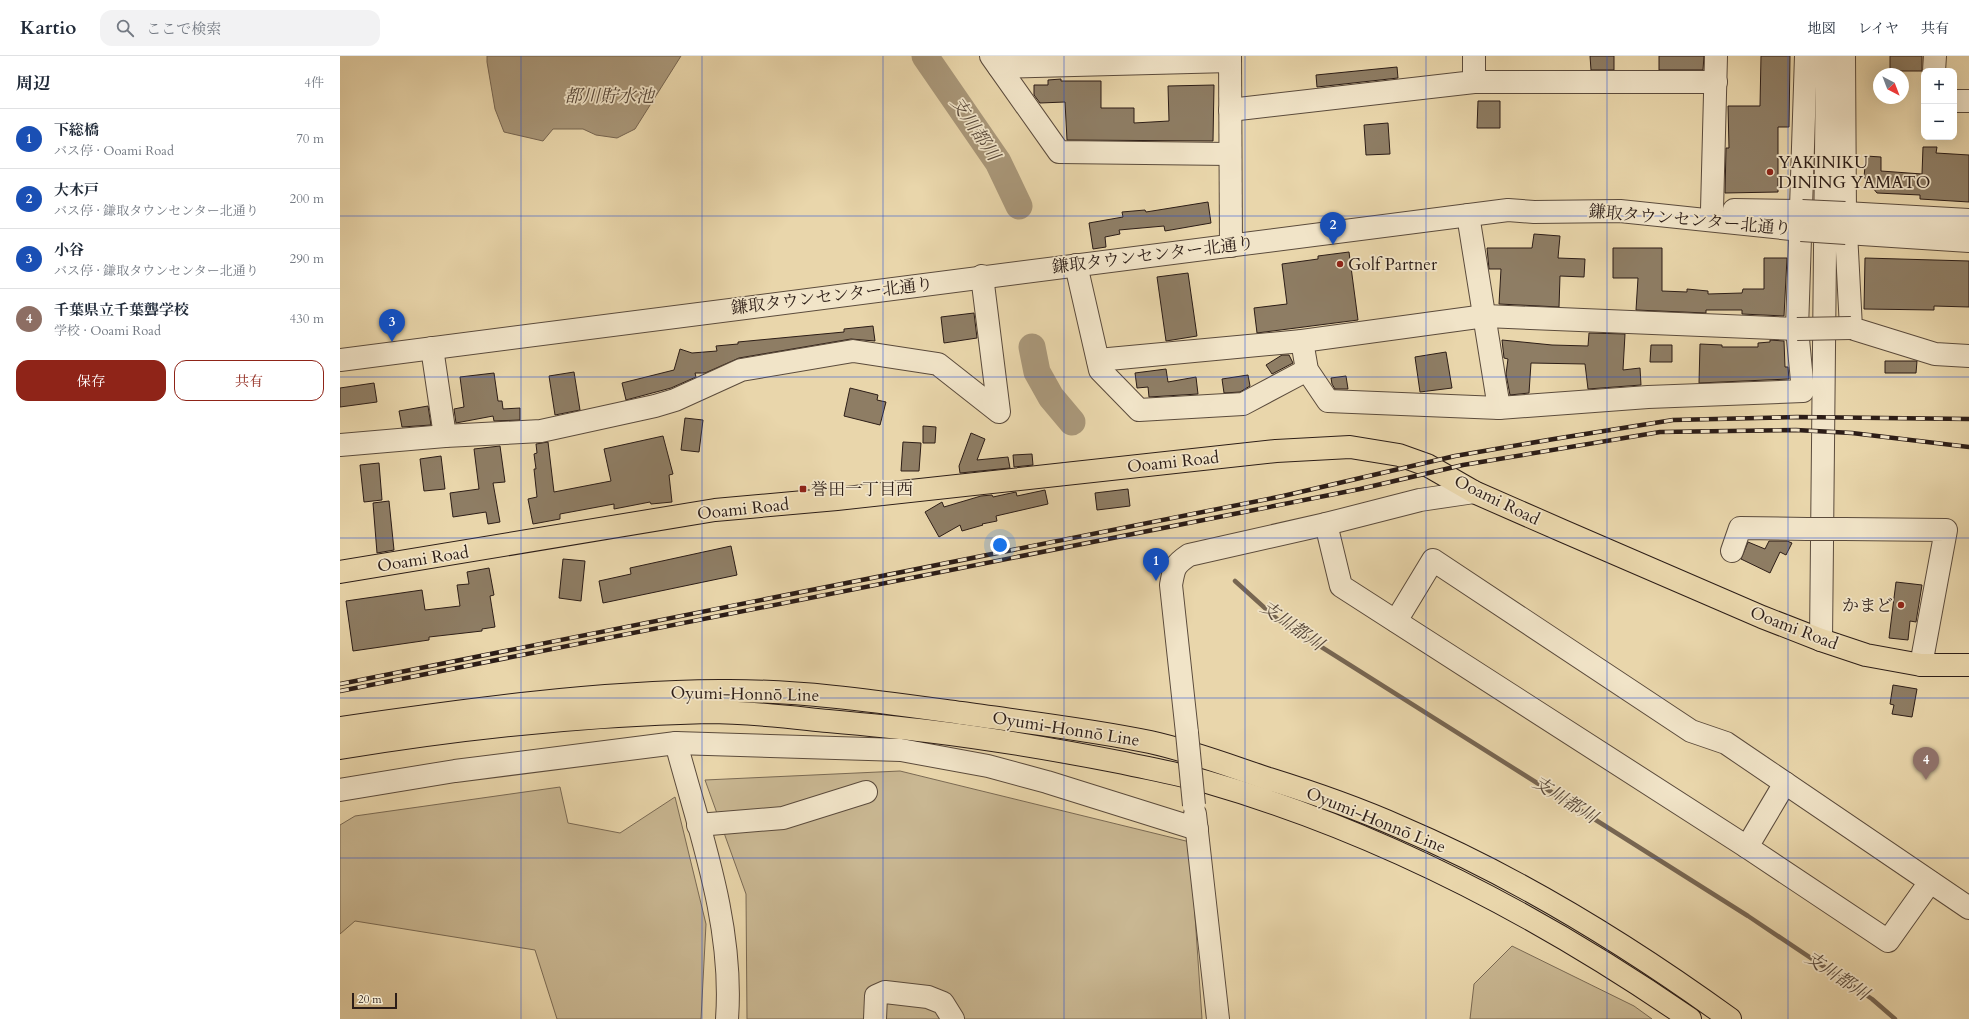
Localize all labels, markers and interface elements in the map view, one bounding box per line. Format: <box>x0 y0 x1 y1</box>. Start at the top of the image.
search box <box>100 10 380 46</box>
text: Kartio <box>20 15 76 41</box>
icon: search <box>114 17 136 39</box>
text: ここで検索 <box>146 19 221 39</box>
text: 地図 <box>1808 19 1836 38</box>
text: レイヤ <box>1858 19 1899 38</box>
text: 共有 <box>1921 19 1949 38</box>
north arrow <box>1873 68 1909 104</box>
map controls <box>1921 68 1957 140</box>
button: + <box>1921 68 1957 104</box>
text: 周辺 <box>16 72 50 95</box>
text: 4件 <box>304 74 324 92</box>
water label: 都川貯水池 <box>564 84 656 109</box>
water label: 支川都川 <box>945 92 1007 167</box>
button: − <box>1921 104 1957 140</box>
text: 下総橋 <box>54 120 99 140</box>
text: 1 <box>26 130 32 148</box>
text: 70 m <box>296 130 324 148</box>
text: バス停 · Ooami Road <box>54 142 174 160</box>
place label: YAKINIKU DINING YAMATO <box>1778 151 1930 194</box>
marker: YAKINIKU DINING YAMATO <box>1765 167 1775 177</box>
text: 大木戸 <box>54 180 99 200</box>
text: 2 <box>26 190 32 208</box>
text: 200 m <box>290 190 324 208</box>
street label: 鎌取タウンセンター北通り <box>1588 200 1792 240</box>
text: バス停 · 鎌取タウンセンター北通り <box>54 202 259 220</box>
pin: 2 <box>1320 212 1346 245</box>
street label: 鎌取タウンセンター北通り <box>1051 231 1255 279</box>
text: 小谷 <box>54 240 84 260</box>
text: 3 <box>26 250 32 268</box>
text: 290 m <box>290 250 324 268</box>
place label: Golf Partner <box>1348 253 1438 276</box>
marker: Golf Partner <box>1335 259 1345 269</box>
text: バス停 · 鎌取タウンセンター北通り <box>54 262 259 280</box>
street label: 鎌取タウンセンター北通り <box>730 272 934 320</box>
text: 千葉県立千葉聾学校 <box>54 300 189 320</box>
pin: 3 <box>379 309 405 342</box>
text: 4 <box>26 310 32 328</box>
text: 430 m <box>290 310 324 328</box>
text: 学校 · Ooami Road <box>54 322 161 340</box>
button: 保存 <box>16 360 166 401</box>
button: 共有 <box>174 360 324 401</box>
street label: Ooami Road <box>1126 446 1220 478</box>
street label: Ooami Road <box>1450 469 1544 531</box>
place label: 誉田一丁目西 <box>811 478 913 501</box>
marker: 誉田一丁目西 <box>798 484 808 494</box>
street label: Ooami Road <box>696 493 790 525</box>
your location <box>990 535 1010 555</box>
street label: Ooami Road <box>376 540 470 578</box>
pin: 1 <box>1143 548 1169 581</box>
place label: かまど <box>1842 594 1893 617</box>
water label: 支川都川 <box>1255 595 1330 658</box>
marker: かまど <box>1896 600 1906 610</box>
street label: Ooami Road <box>1747 601 1841 655</box>
street label: Oyumi-Honnō Line <box>670 681 820 707</box>
street label: Oyumi-Honnō Line <box>991 706 1141 752</box>
pin: 4 <box>1913 747 1939 780</box>
water label: 支川都川 <box>1528 770 1604 831</box>
street label: Oyumi-Honnō Line <box>1303 781 1449 859</box>
water label: 支川都川 <box>1800 946 1875 1008</box>
scale bar <box>352 991 397 1010</box>
text: 20 m <box>358 992 382 1007</box>

